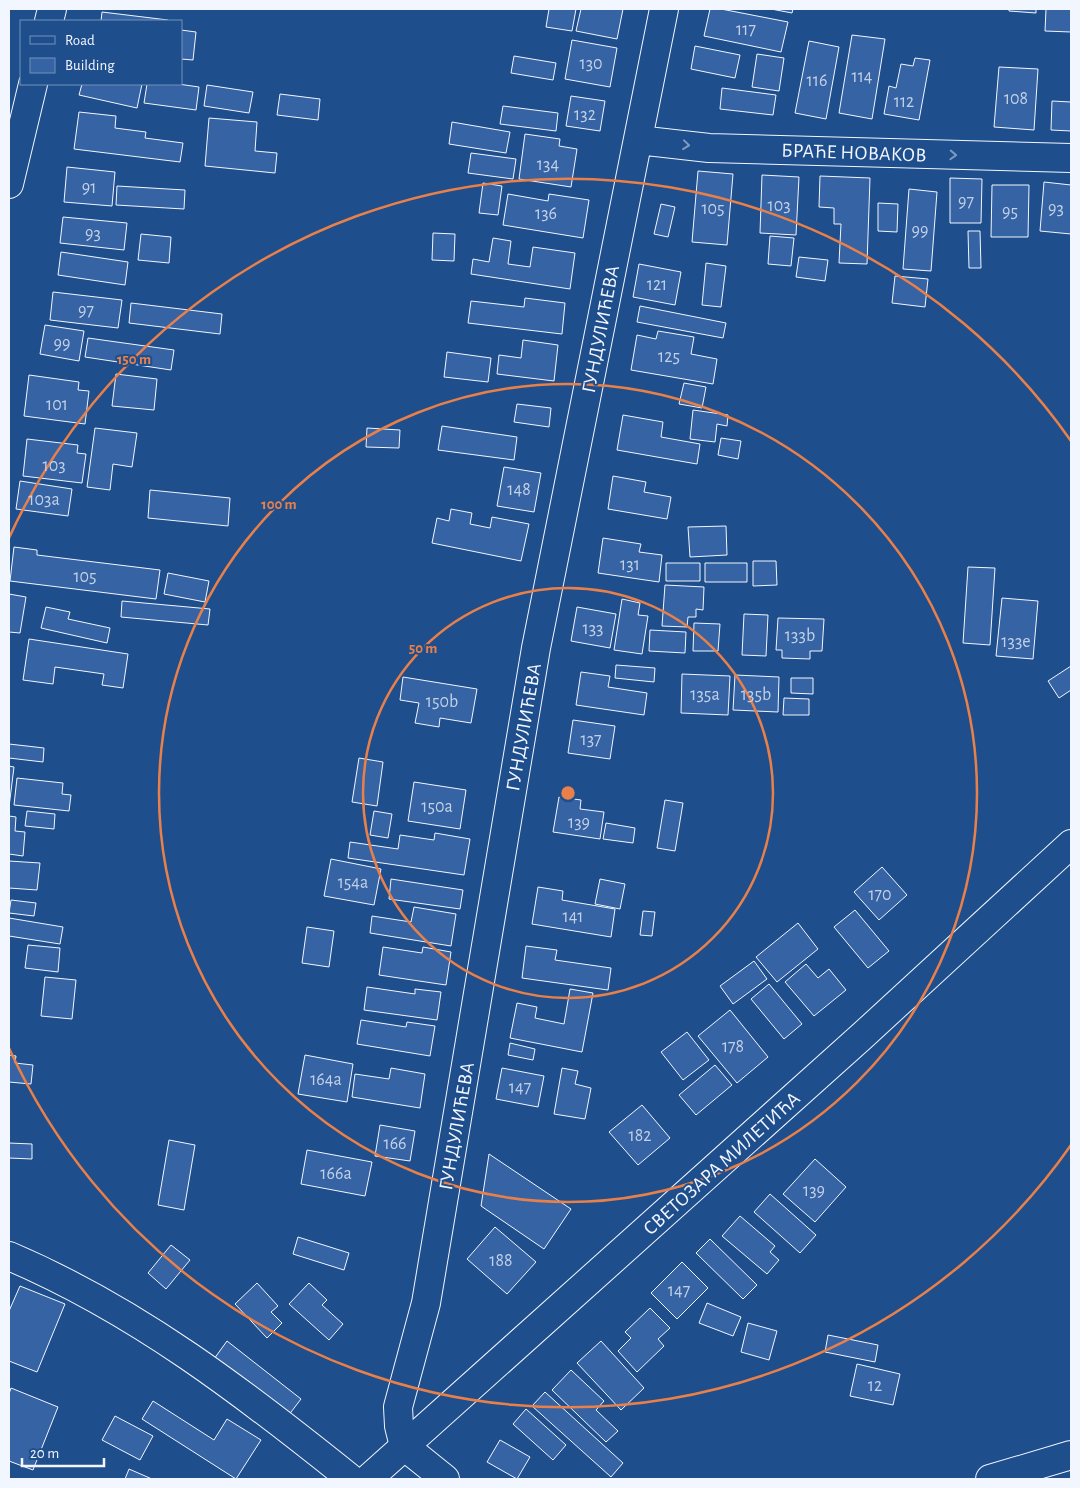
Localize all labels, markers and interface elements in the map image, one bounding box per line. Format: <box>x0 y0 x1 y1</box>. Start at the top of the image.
legend <box>20 20 182 85</box>
house number: 117 <box>736 21 756 39</box>
text: Road <box>65 33 95 48</box>
house number: 130 <box>579 55 603 73</box>
text: Building <box>65 58 115 73</box>
house number: 114 <box>851 68 873 86</box>
house number: 116 <box>807 72 827 90</box>
house number: 108 <box>1004 90 1028 108</box>
house number: 112 <box>894 93 914 111</box>
house number: 132 <box>574 106 596 124</box>
one-way arrow <box>682 139 690 150</box>
street label: БРАЋЕ НОВАКОВ <box>781 140 927 166</box>
one-way arrow <box>950 150 958 160</box>
house number: 134 <box>537 156 559 174</box>
house number: 91 <box>82 179 96 197</box>
house number: 97 <box>958 193 974 211</box>
house number: 103 <box>767 197 791 215</box>
house number: 105 <box>701 200 725 218</box>
house number: 93 <box>1048 200 1064 218</box>
house number: 95 <box>1002 203 1018 221</box>
house number: 136 <box>535 205 557 223</box>
house number: 99 <box>912 222 928 240</box>
house number: 93 <box>85 225 101 243</box>
street label: ГУНДУЛИЋЕВА <box>579 263 623 395</box>
house number: 121 <box>647 276 667 294</box>
house number: 97 <box>78 302 94 320</box>
house number: 99 <box>54 335 70 353</box>
house number: 125 <box>658 348 680 366</box>
text: 150 m <box>117 352 151 367</box>
house number: 101 <box>46 396 68 414</box>
house number: 103 <box>42 457 66 475</box>
house number: 148 <box>507 481 531 499</box>
house number: 103a <box>28 491 60 509</box>
text: 100 m <box>261 497 297 512</box>
house number: 131 <box>620 556 640 574</box>
house number: 105 <box>73 568 97 586</box>
house number: 133 <box>582 620 604 638</box>
house number: 133b <box>785 627 815 645</box>
house number: 133e <box>1001 633 1031 651</box>
text: 50 m <box>409 641 437 656</box>
street label: ГУНДУЛИЋЕВА <box>503 661 545 793</box>
house number: 135a <box>690 686 720 704</box>
house number: 135b <box>741 686 771 704</box>
house number: 150b <box>426 693 458 711</box>
house number: 137 <box>580 731 602 749</box>
centre of rings <box>559 784 577 802</box>
house number: 150a <box>421 798 453 816</box>
house number: 139 <box>568 814 590 832</box>
house number: 154a <box>338 874 368 892</box>
house number: 170 <box>868 886 892 904</box>
house number: 141 <box>562 908 584 926</box>
house number: 178 <box>722 1038 744 1056</box>
street label: ГУНДУЛИЋЕВА <box>436 1060 478 1192</box>
house number: 164a <box>310 1071 342 1089</box>
house number: 147 <box>509 1079 531 1097</box>
street label: СВЕТОЗАРА МИЛЕТИЋА <box>640 1088 804 1239</box>
house number: 182 <box>629 1127 651 1145</box>
house number: 166 <box>383 1135 407 1153</box>
house number: 166a <box>320 1165 352 1183</box>
house number: 139 <box>803 1182 825 1200</box>
house number: 188 <box>489 1252 513 1270</box>
house number: 147 <box>668 1282 690 1300</box>
house number: 12 <box>868 1377 882 1395</box>
scale bar <box>22 1436 105 1468</box>
text: 20 m <box>30 1446 59 1461</box>

